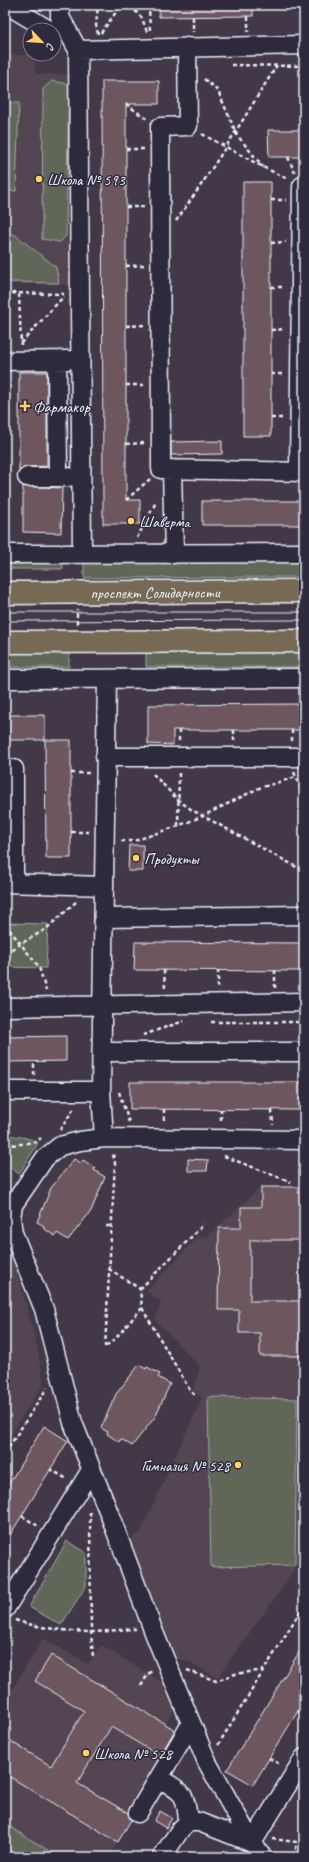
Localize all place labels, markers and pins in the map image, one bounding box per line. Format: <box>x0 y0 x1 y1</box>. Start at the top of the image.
place label: Школа № 593 <box>47 170 127 190</box>
marker: Школа № 593 <box>34 174 44 184</box>
place label: Фармакор <box>33 397 91 417</box>
marker: Фармакор <box>20 401 30 411</box>
place label: Шаверма <box>139 512 191 532</box>
marker: Шаверма <box>126 516 136 526</box>
place label: Продукты <box>144 849 200 869</box>
marker: Продукты <box>131 853 141 863</box>
place label: Гимназия № 528 <box>141 1456 232 1476</box>
marker: Гимназия № 528 <box>233 1460 243 1470</box>
place label: Школа № 528 <box>94 1744 174 1764</box>
marker: Школа № 528 <box>81 1748 91 1758</box>

